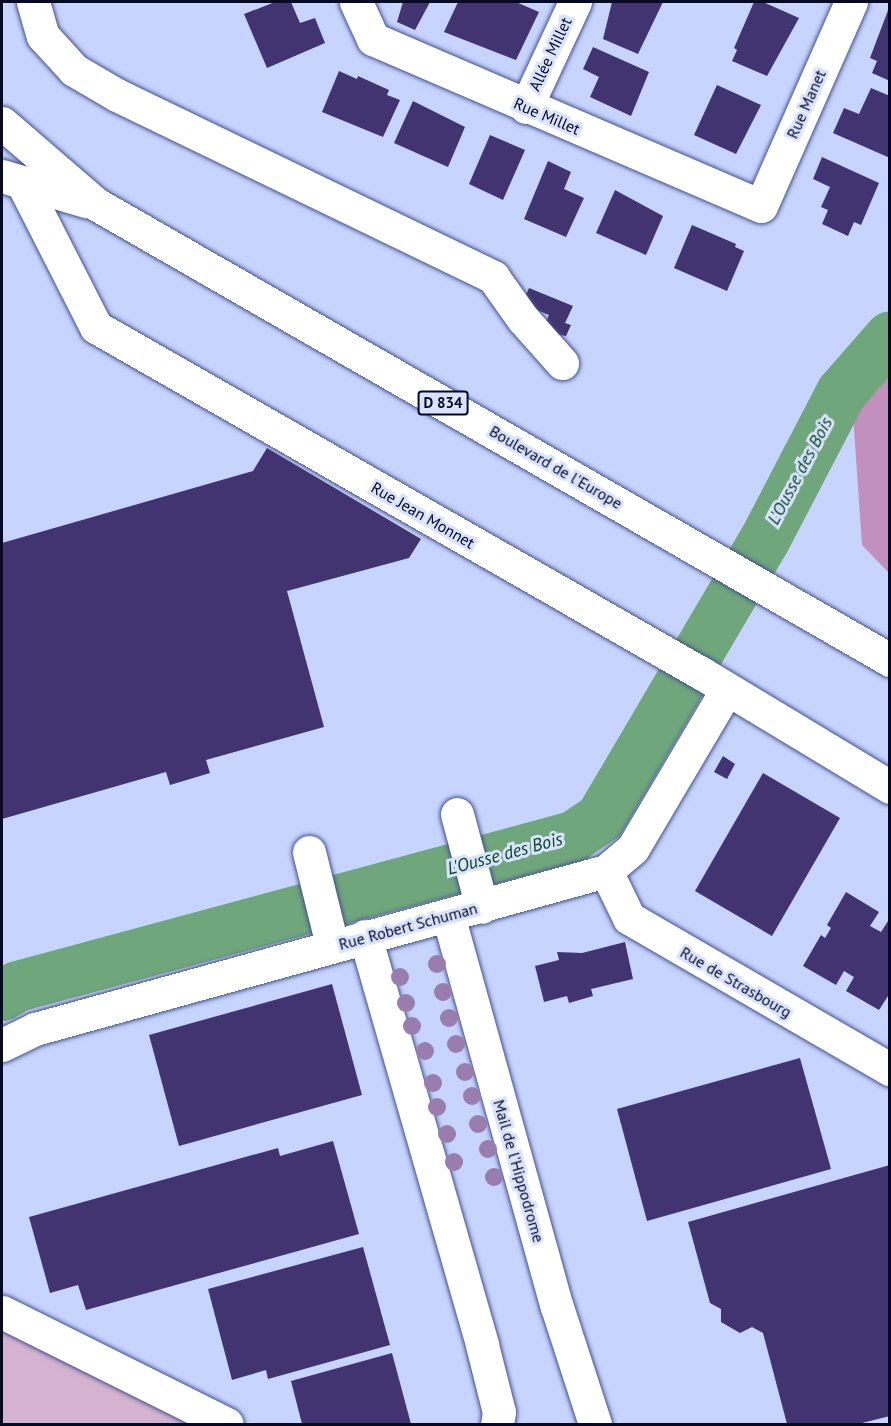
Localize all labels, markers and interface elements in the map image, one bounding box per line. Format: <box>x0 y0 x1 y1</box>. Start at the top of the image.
street label: Allée Millet <box>525 14 575 94</box>
street label: Rue Manet <box>782 67 830 141</box>
street label: Rue Millet <box>511 93 583 139</box>
road number: D 834 <box>416 391 470 415</box>
water label: L'Ousse des Bois <box>763 414 837 528</box>
street label: Boulevard de l'Europe <box>486 421 626 513</box>
street label: Rue Jean Monnet <box>368 478 478 552</box>
water label: L'Ousse des Bois <box>445 828 565 880</box>
street label: Rue Robert Schuman <box>337 898 479 954</box>
street label: Rue de Strasbourg <box>677 942 795 1022</box>
street label: Mail de l'Hippodrome <box>489 1097 549 1245</box>

